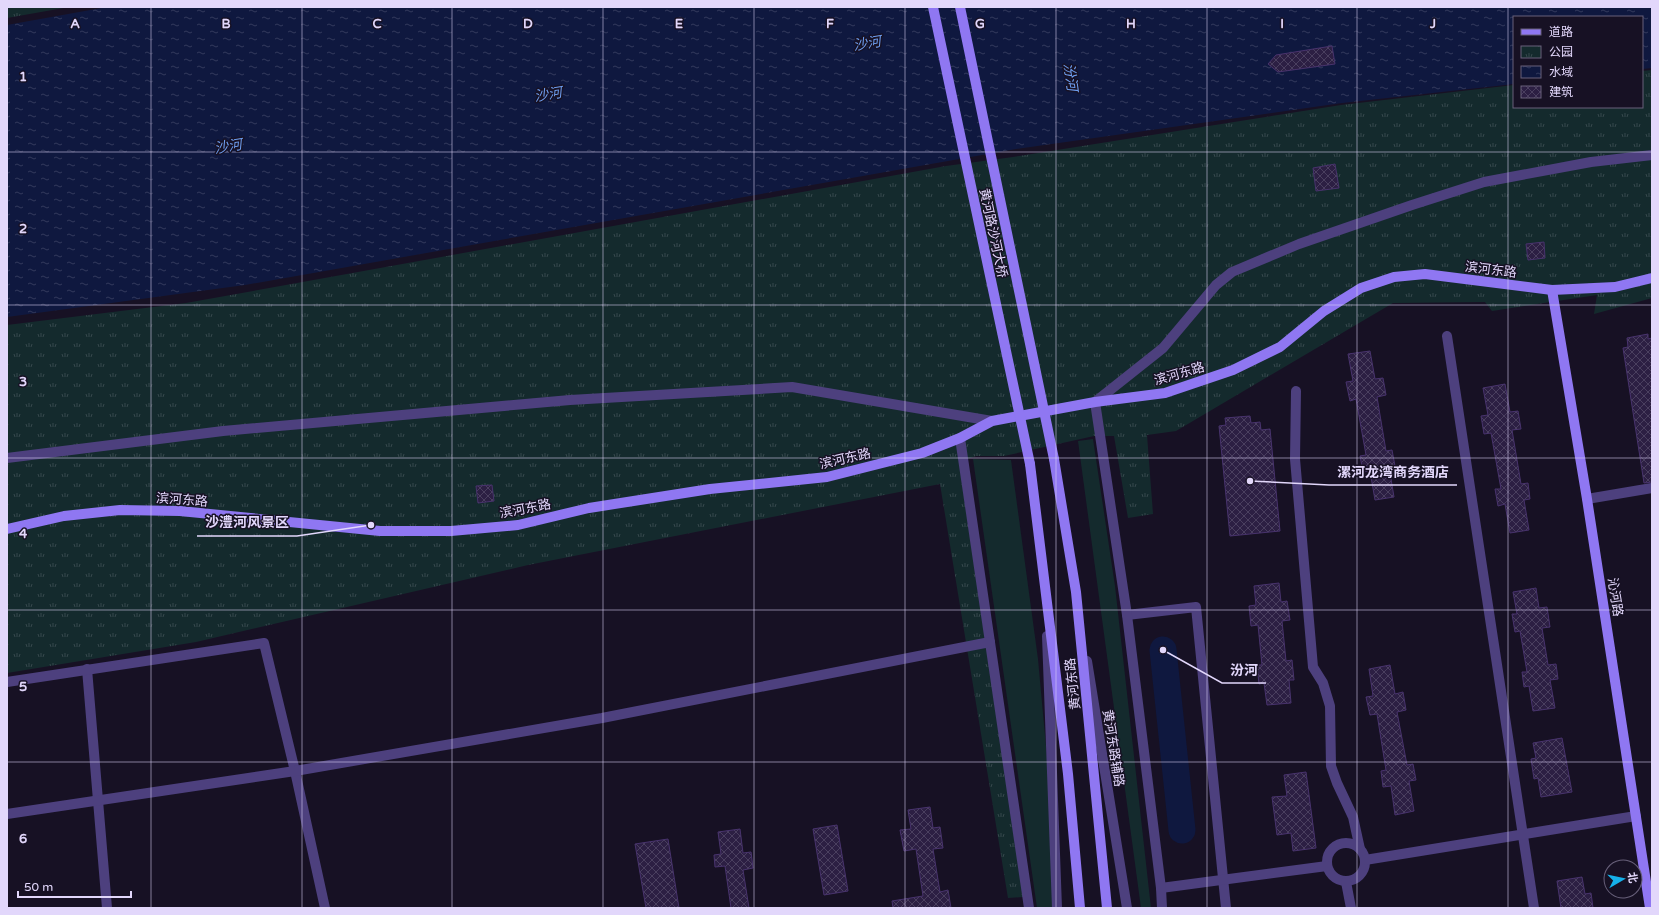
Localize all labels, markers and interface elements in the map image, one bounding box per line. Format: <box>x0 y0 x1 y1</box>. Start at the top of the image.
text: A <box>70 16 80 32</box>
text: B <box>221 16 231 32</box>
text: C <box>372 16 382 32</box>
text: D <box>523 16 533 32</box>
text: E <box>675 16 683 32</box>
text: F <box>826 16 834 32</box>
text: G <box>975 16 985 32</box>
text: H <box>1126 16 1136 32</box>
text: I <box>1280 16 1284 32</box>
text: J <box>1429 16 1436 32</box>
legend <box>1513 16 1643 108</box>
text: 道路 <box>1549 25 1573 39</box>
water label: 沙河 <box>852 32 885 54</box>
text: 公园 <box>1549 45 1573 59</box>
water label: 汾河 <box>1060 62 1081 95</box>
text: 水域 <box>1549 65 1573 79</box>
text: 1 <box>19 69 27 85</box>
water label: 沙河 <box>533 83 566 105</box>
text: 建筑 <box>1549 85 1573 99</box>
water label: 沙河 <box>213 135 246 157</box>
street label: 黄河路沙河大桥 <box>976 187 1010 279</box>
text: 2 <box>19 221 27 237</box>
street label: 滨河东路 <box>1464 259 1518 281</box>
street label: 滨河东路 <box>1152 359 1206 389</box>
text: 3 <box>19 374 27 390</box>
street label: 滨河东路 <box>818 445 872 473</box>
callout: 漯河龙湾商务酒店 <box>1329 459 1457 485</box>
text: 漯河龙湾商务酒店 <box>1337 464 1449 481</box>
street label: 滨河东路 <box>155 490 208 510</box>
street label: 滨河东路 <box>498 496 552 522</box>
callout: 沙澧河风景区 <box>197 510 297 536</box>
text: 沙澧河风景区 <box>205 514 289 531</box>
text: 4 <box>19 526 28 542</box>
street label: 沁河路 <box>1604 577 1626 618</box>
street label: 黄河东路 <box>1062 657 1084 711</box>
callout: 汾河 <box>1222 657 1266 683</box>
text: 汾河 <box>1230 662 1258 679</box>
text: 5 <box>19 679 27 695</box>
street label: 黄河东路辅路 <box>1099 708 1127 788</box>
text: 6 <box>19 831 27 847</box>
north arrow <box>1603 859 1643 899</box>
text: 北 <box>1625 871 1640 884</box>
scale bar <box>18 873 131 899</box>
text: 50 m <box>24 880 53 894</box>

